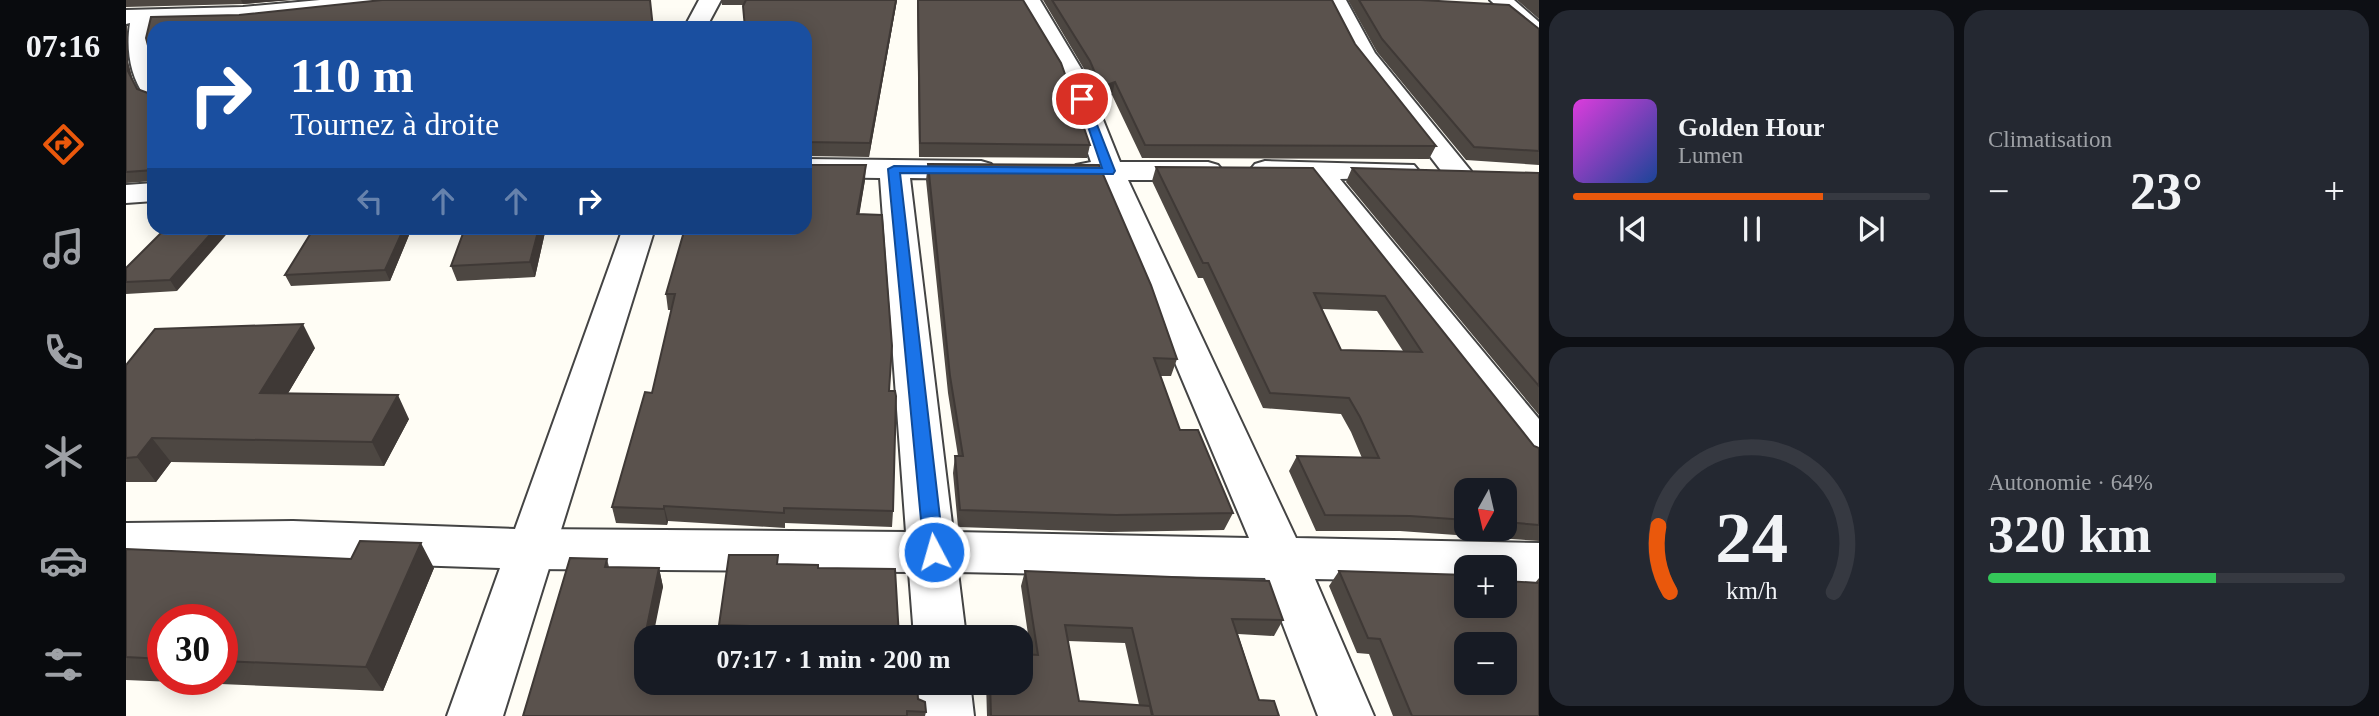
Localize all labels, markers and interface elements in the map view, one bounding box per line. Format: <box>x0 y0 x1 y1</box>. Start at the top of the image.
text: 07:16 <box>26 28 100 64</box>
text: 110 m <box>290 48 414 103</box>
icon: right <box>175 49 266 140</box>
pin <box>1052 69 1112 129</box>
icon: arrive <box>1063 80 1101 118</box>
text: Tournez à droite <box>290 106 499 142</box>
text: Golden Hour <box>1678 113 1825 142</box>
icon: directions <box>39 120 88 169</box>
text: Climatisation <box>1988 127 2112 152</box>
text: Lumen <box>1678 143 1743 168</box>
text: 23° <box>2130 163 2203 220</box>
text: − <box>1988 170 2009 212</box>
text: + <box>2324 170 2345 212</box>
icon: left <box>351 182 389 220</box>
icon: ahead <box>424 182 462 220</box>
icon: ahead <box>497 182 535 220</box>
icon: right <box>570 182 608 220</box>
icon: previous <box>1614 210 1652 248</box>
icon: pause <box>1733 210 1771 248</box>
icon: next <box>1852 210 1890 248</box>
icon: music <box>39 224 88 273</box>
icon: phone <box>39 328 88 377</box>
icon: climate <box>39 432 88 481</box>
text: Autonomie · 64% <box>1988 470 2153 495</box>
north arrow <box>1454 478 1517 541</box>
map controls <box>1454 478 1517 695</box>
text: 24 <box>1715 498 1788 579</box>
text: 320 km <box>1988 506 2151 563</box>
position arrow <box>897 515 971 589</box>
icon: car <box>39 536 88 585</box>
button: + <box>1454 555 1517 618</box>
text: km/h <box>1726 577 1778 604</box>
speed limit sign: 30 <box>147 604 238 695</box>
button: − <box>1454 632 1517 695</box>
icon: filters <box>39 640 88 689</box>
text: 07:17 · 1 min · 200 m <box>717 645 951 674</box>

